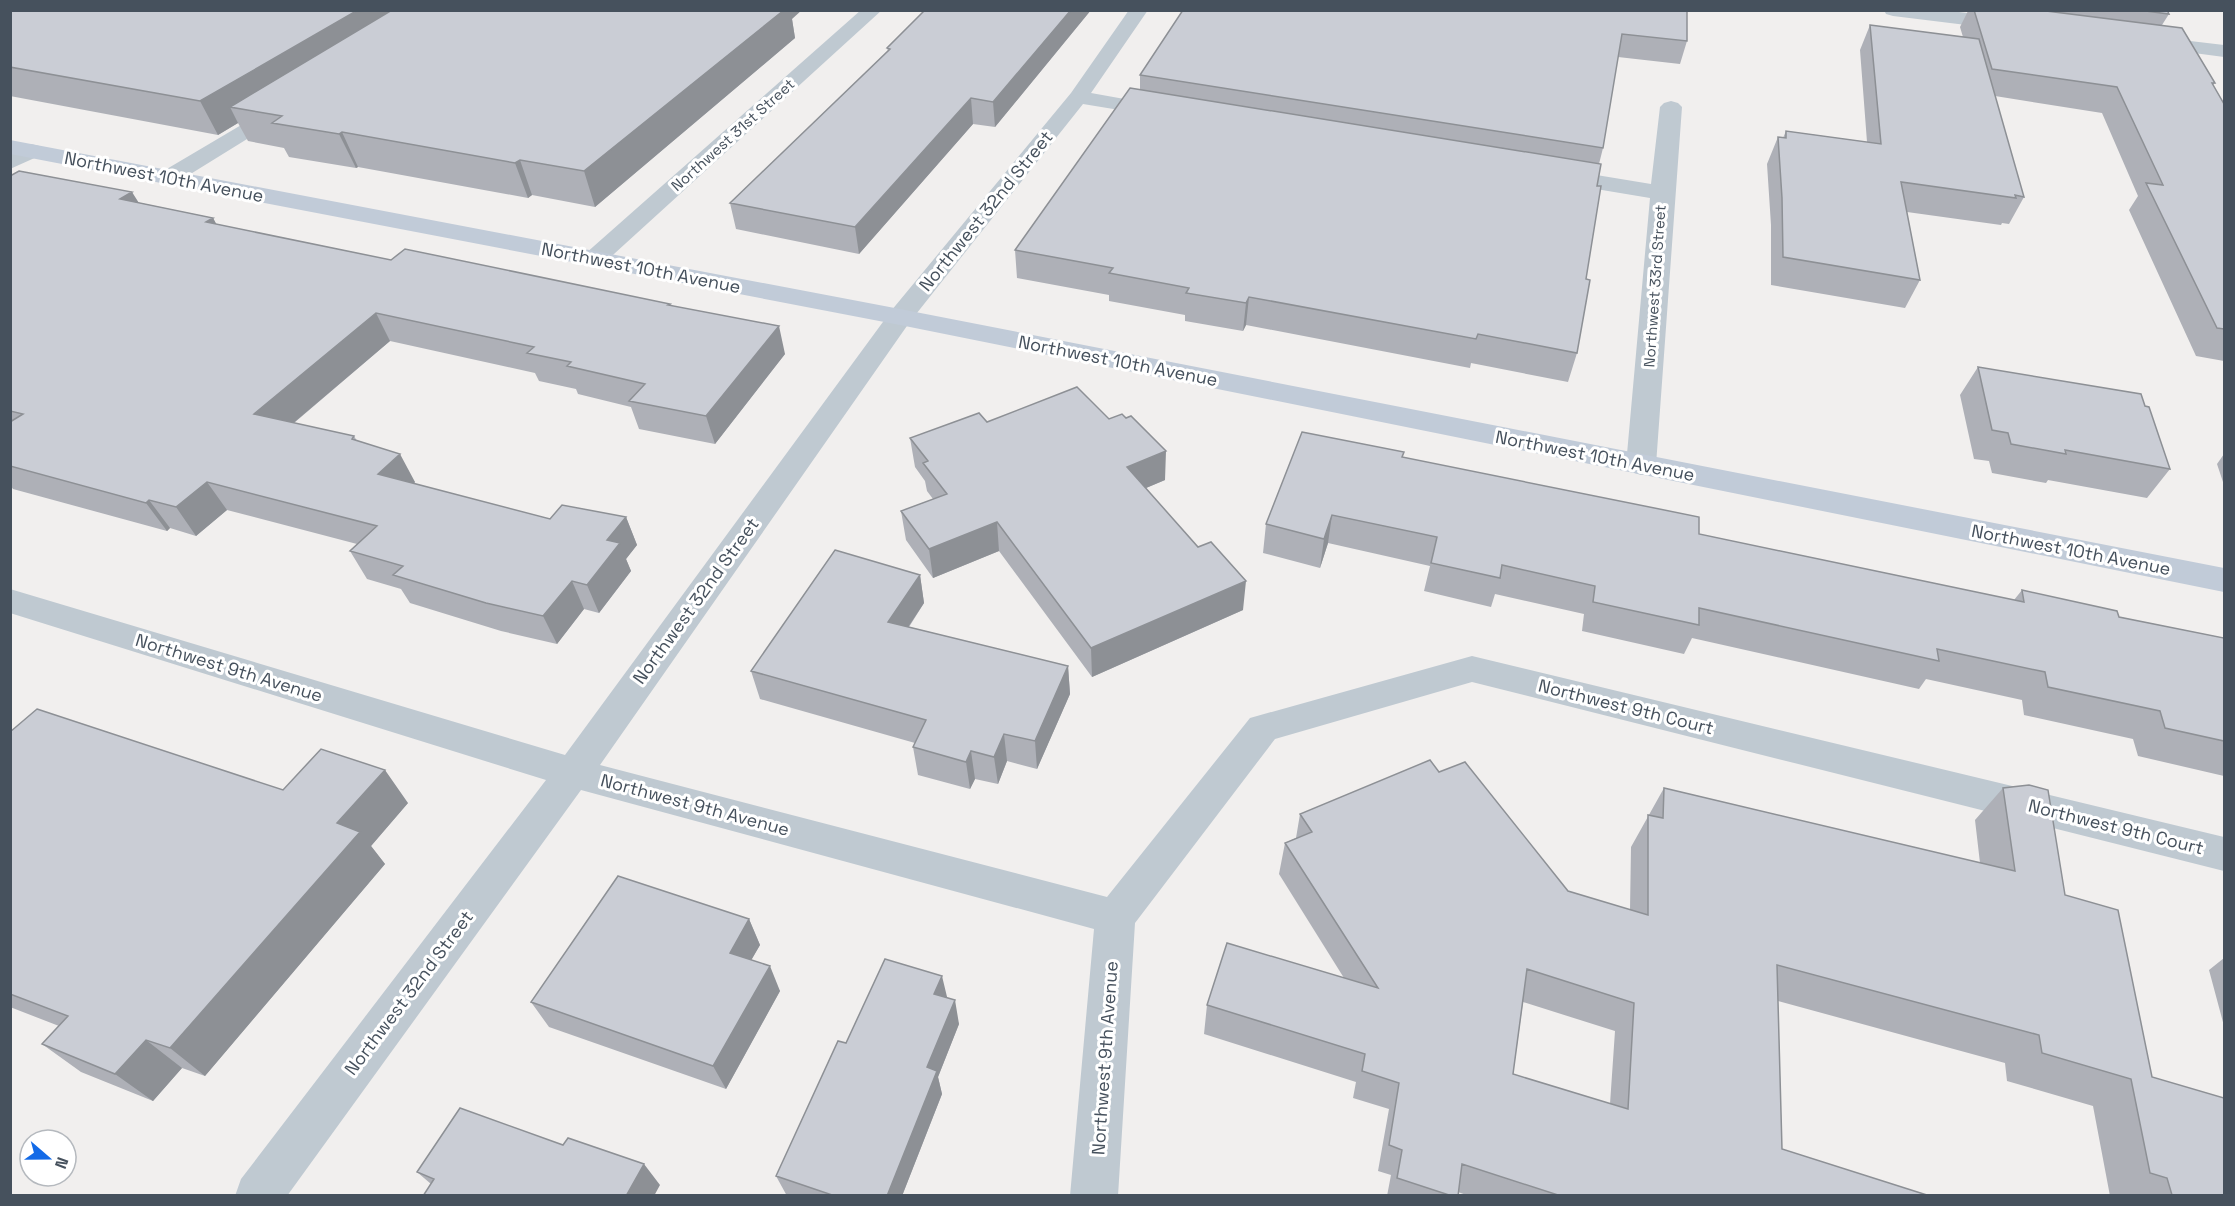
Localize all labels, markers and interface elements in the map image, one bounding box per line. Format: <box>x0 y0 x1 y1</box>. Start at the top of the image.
street label: Northwest 31st Street <box>667 74 798 195</box>
street label: Northwest 32nd Street <box>914 126 1058 296</box>
street label: Northwest 10th Avenue <box>63 146 266 207</box>
street label: Northwest 33rd Street <box>1639 204 1670 368</box>
street label: Northwest 10th Avenue <box>540 237 743 298</box>
street label: Northwest 10th Avenue <box>1017 330 1220 391</box>
street label: Northwest 10th Avenue <box>1494 425 1697 486</box>
street label: Northwest 32nd Street <box>627 513 764 688</box>
street label: Northwest 10th Avenue <box>1970 519 2173 580</box>
street label: Northwest 9th Avenue <box>133 628 325 707</box>
street label: Northwest 9th Court <box>1536 674 1716 739</box>
street label: Northwest 9th Avenue <box>598 768 792 841</box>
street label: Northwest 9th Court <box>2026 794 2206 859</box>
street label: Northwest 32nd Street <box>339 906 478 1080</box>
street label: Northwest 9th Avenue <box>1086 960 1123 1156</box>
north arrow <box>18 1128 78 1188</box>
text: N <box>50 1154 73 1172</box>

